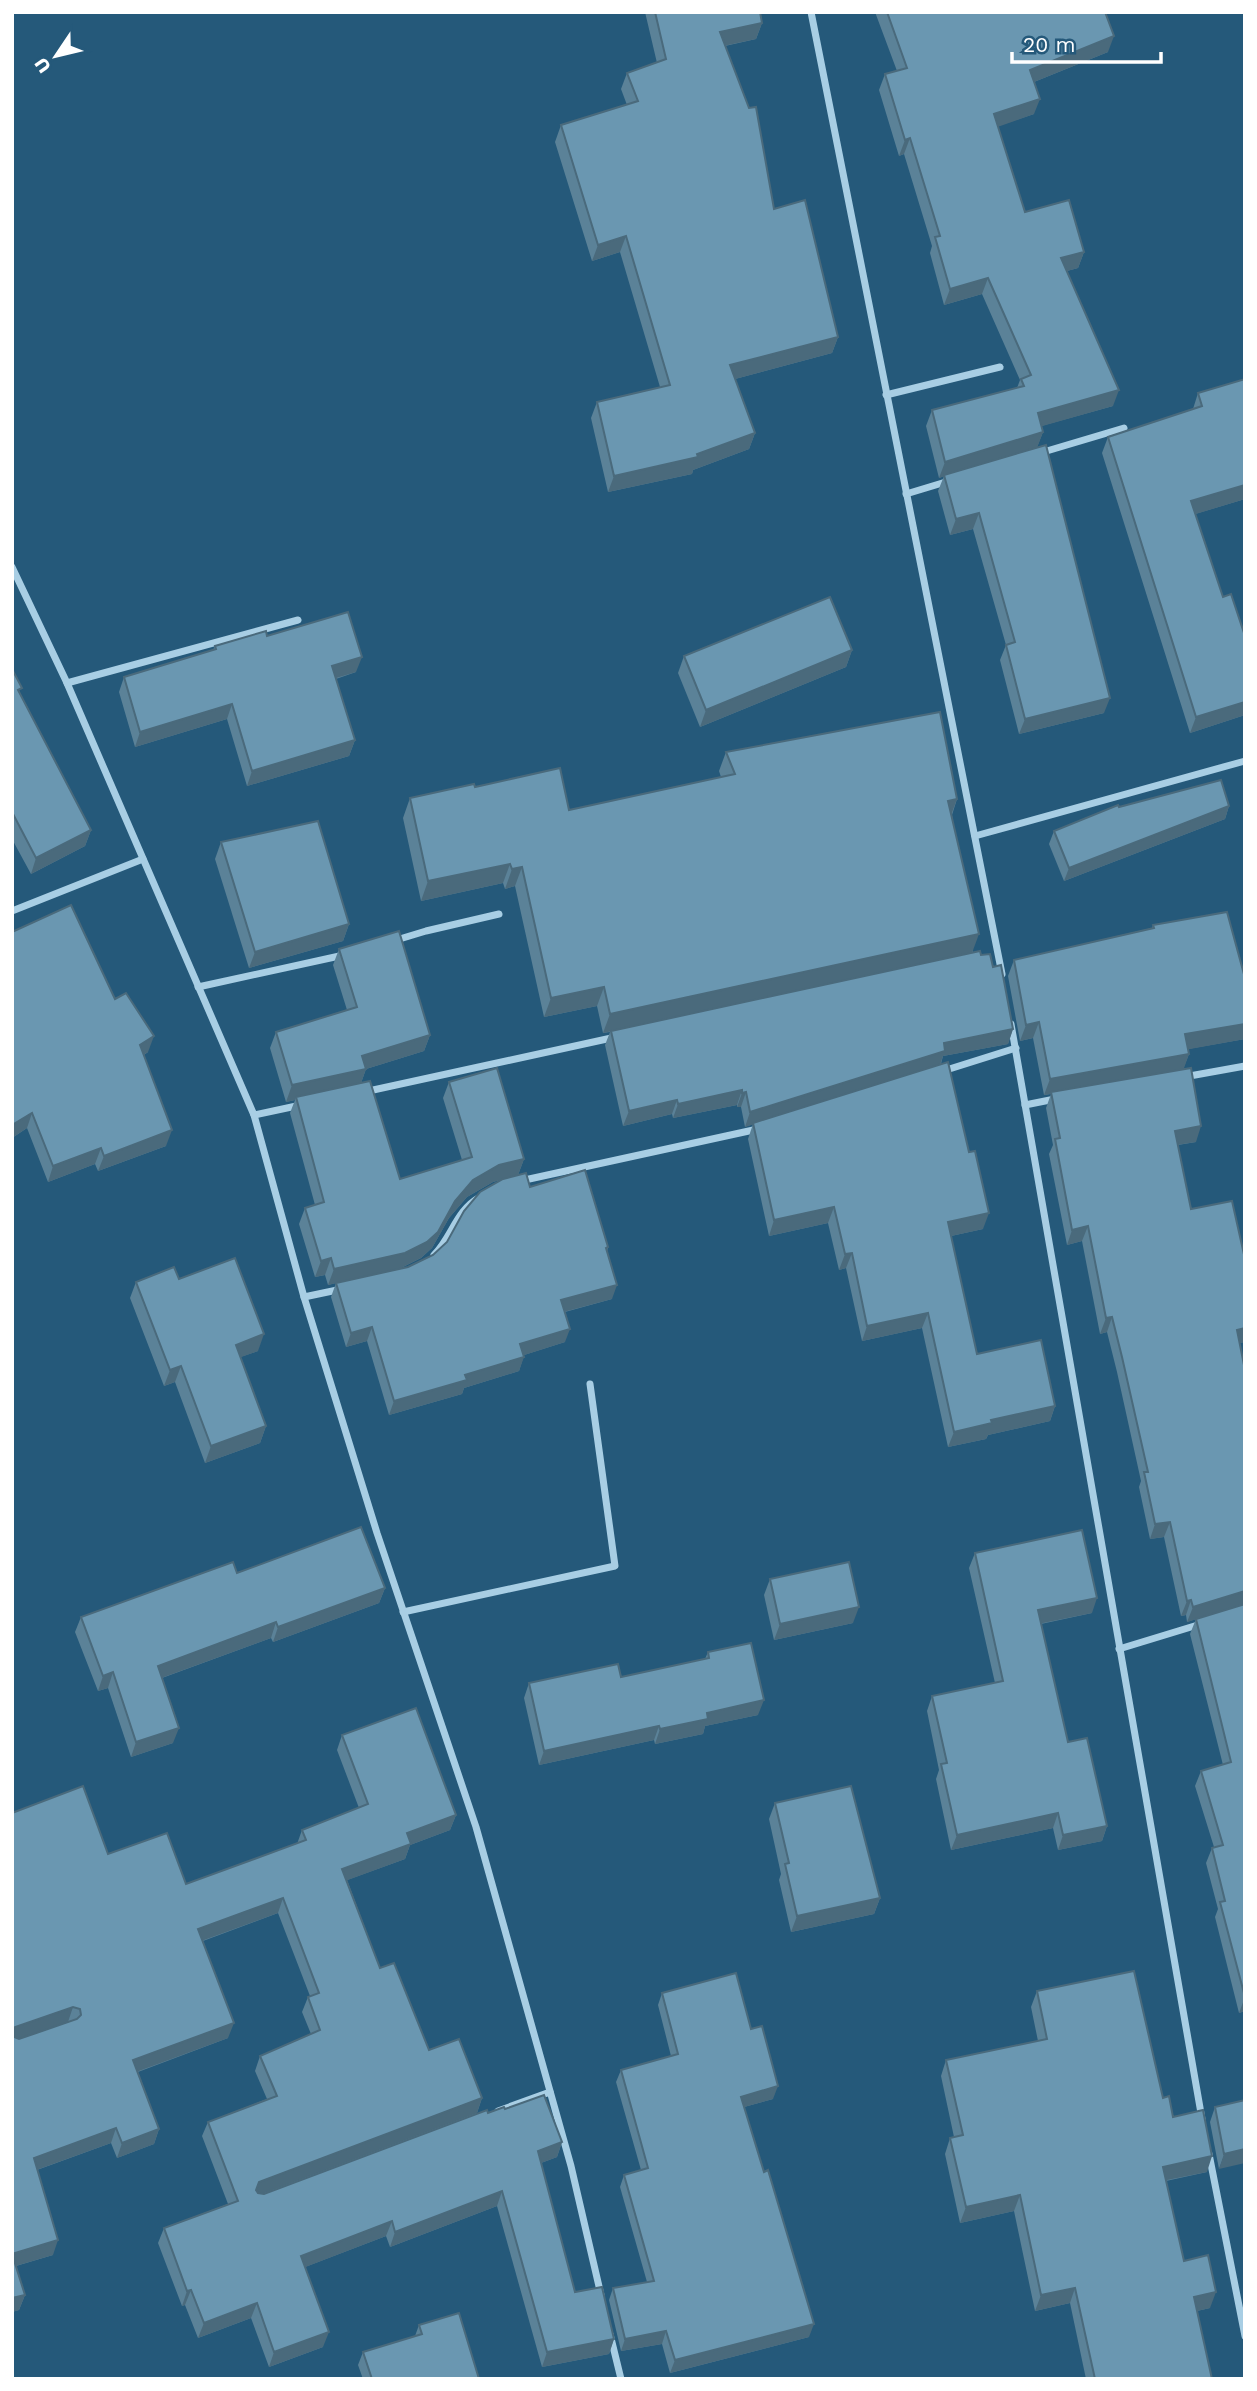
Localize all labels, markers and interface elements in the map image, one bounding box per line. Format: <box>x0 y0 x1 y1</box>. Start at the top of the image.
north arrow <box>21 21 91 91</box>
scale bar <box>1012 21 1161 65</box>
text: 20 m <box>1023 32 1075 57</box>
text: U <box>29 53 56 78</box>

